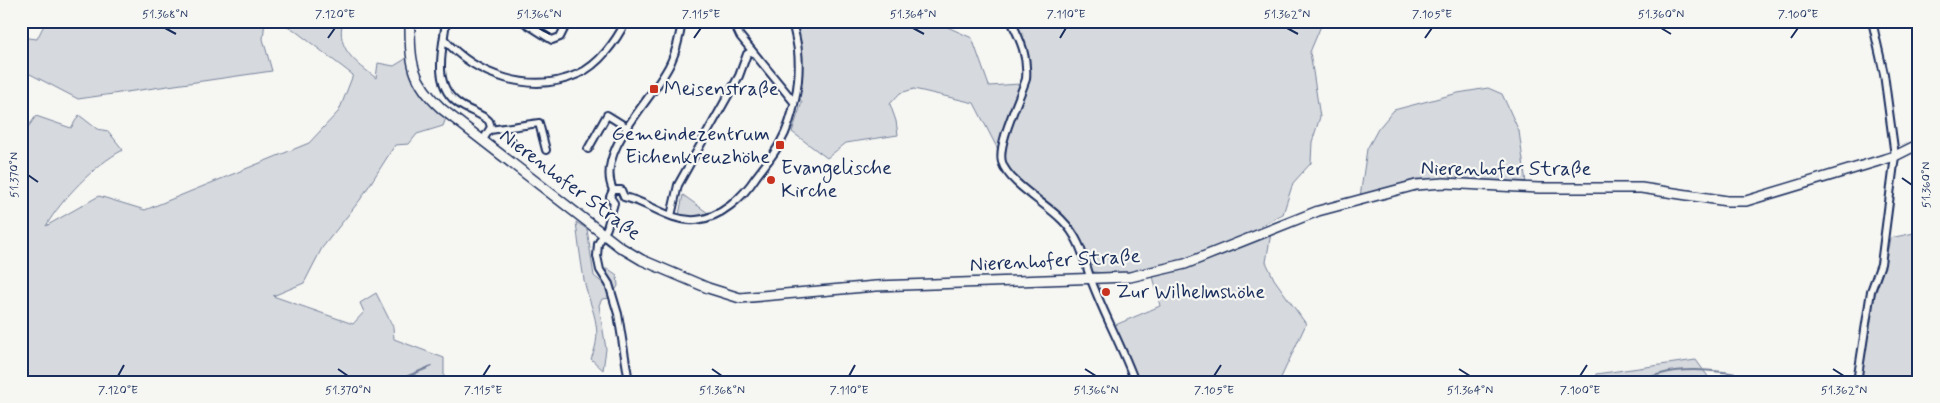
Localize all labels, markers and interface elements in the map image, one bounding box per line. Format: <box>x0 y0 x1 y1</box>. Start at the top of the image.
text: 51.368°N <box>142 7 188 23</box>
text: 7.120°E <box>315 7 355 23</box>
text: 51.366°N <box>517 7 561 23</box>
text: 7.115°E <box>682 7 720 23</box>
text: 51.364°N <box>890 7 936 23</box>
text: 7.110°E <box>1047 7 1085 23</box>
text: 51.362°N <box>1264 7 1310 23</box>
text: 7.105°E <box>1412 7 1452 23</box>
text: 51.360°N <box>1638 7 1684 23</box>
text: 7.100°E <box>1778 7 1818 23</box>
place label: Meisenstraße <box>664 76 779 103</box>
marker: Meisenstraße <box>648 83 660 95</box>
place label: Gemeindezentrum Eichenkreuzhöhe <box>611 121 770 171</box>
street label: Nierenhofer Straße <box>494 123 646 247</box>
marker: Gemeindezentrum Eichenkreuzhöhe <box>774 139 786 151</box>
text: 51.370°N <box>7 152 23 198</box>
place label: Evangelische Kirche <box>781 155 892 205</box>
street label: Nierenhofer Straße <box>1421 156 1591 183</box>
text: 51.360°N <box>1919 162 1935 208</box>
marker: Evangelische Kirche <box>765 174 777 186</box>
street label: Nierenhofer Straße <box>969 243 1141 279</box>
place label: Zur Wilhelmshöhe <box>1116 279 1265 306</box>
marker: Zur Wilhelmshöhe <box>1100 286 1112 298</box>
text: 7.120°E <box>98 383 138 399</box>
text: 51.370°N <box>325 383 371 399</box>
text: 7.115°E <box>464 383 502 399</box>
text: 51.368°N <box>699 383 745 399</box>
text: 7.110°E <box>830 383 868 399</box>
text: 51.366°N <box>1074 383 1118 399</box>
text: 7.105°E <box>1194 383 1234 399</box>
text: 51.364°N <box>1447 383 1493 399</box>
text: 7.100°E <box>1560 383 1600 399</box>
text: 51.362°N <box>1821 383 1867 399</box>

